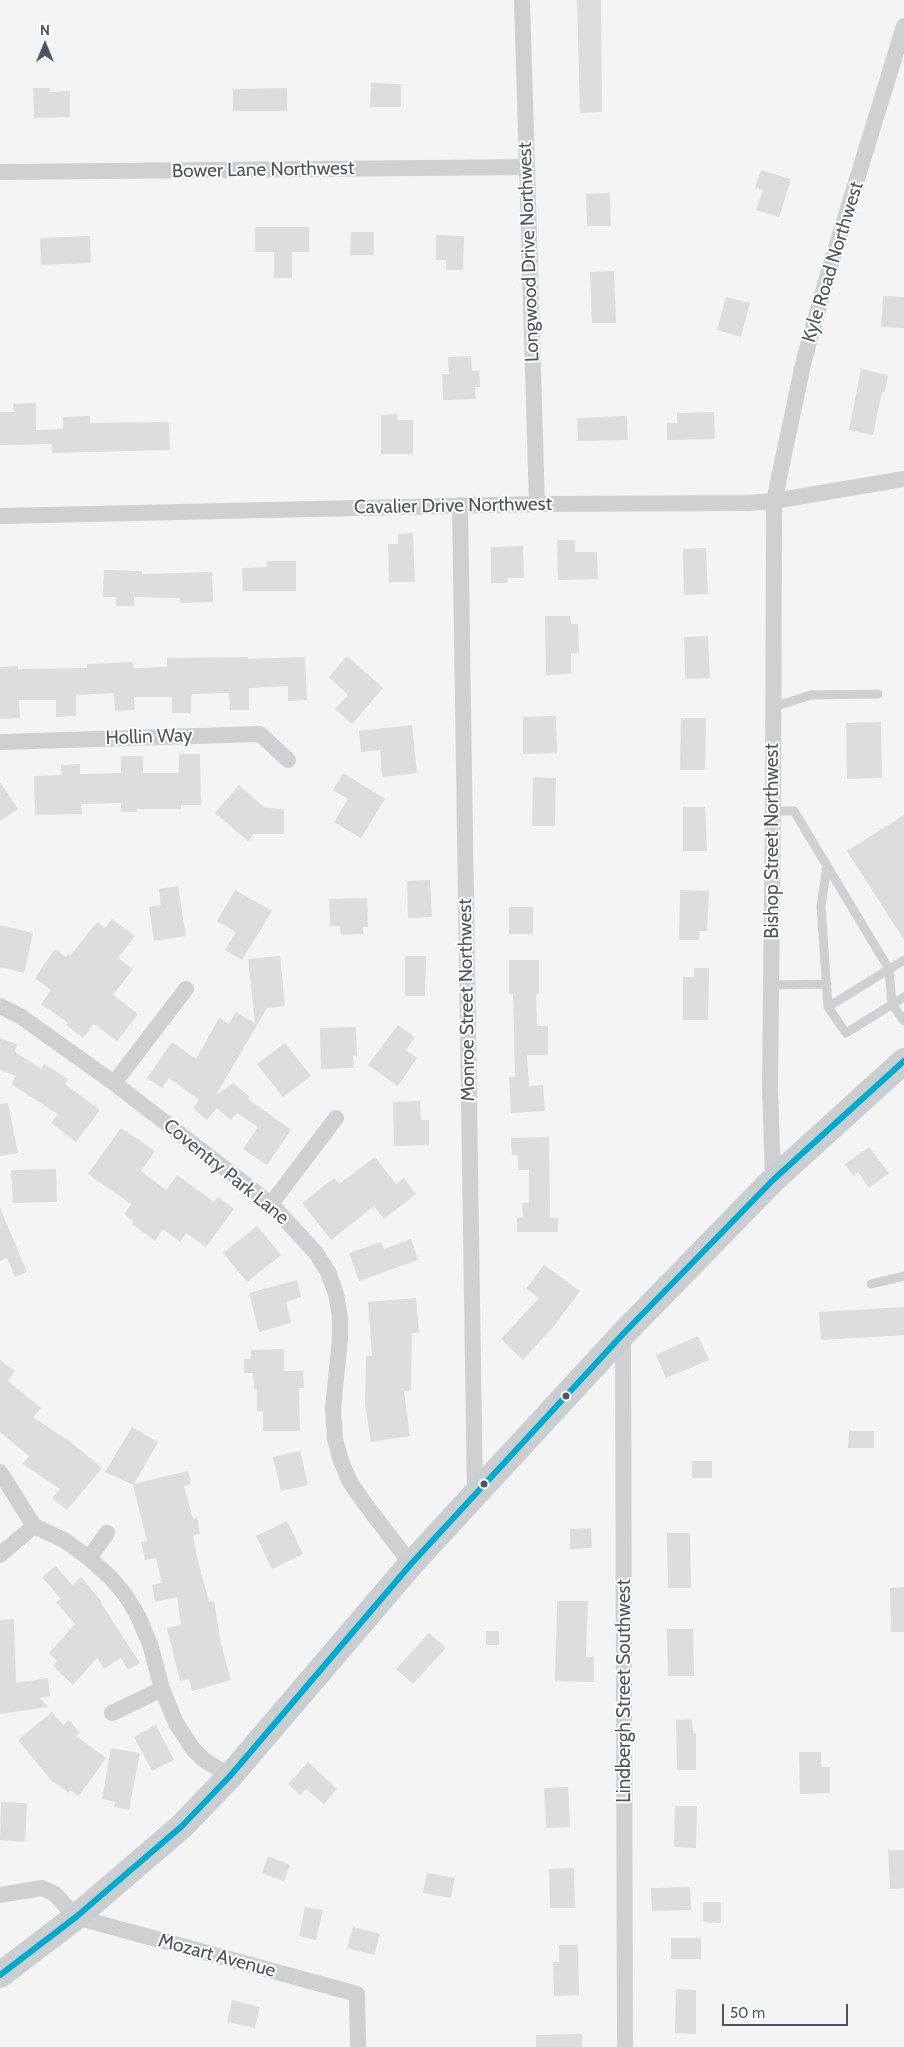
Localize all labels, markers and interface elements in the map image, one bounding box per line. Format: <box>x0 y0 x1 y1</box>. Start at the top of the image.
north arrow <box>20 20 70 70</box>
text: N <box>40 21 50 39</box>
street label: Longwood Drive Northwest <box>514 142 544 362</box>
street label: Bower Lane Northwest <box>172 157 354 183</box>
street label: Kyle Road Northwest <box>798 179 868 345</box>
street label: Cavalier Drive Northwest <box>354 493 552 519</box>
street label: Hollin Way <box>105 724 193 750</box>
street label: Bishop Street Northwest <box>761 743 783 939</box>
street label: Monroe Street Northwest <box>454 898 480 1102</box>
street label: Coventry Park Lane <box>159 1114 293 1230</box>
unlabelled marker <box>561 1391 571 1401</box>
unlabelled marker <box>479 1479 489 1489</box>
street label: Lindbergh Street Southwest <box>613 1579 635 1803</box>
street label: Mozart Avenue <box>156 1929 278 1983</box>
scale bar <box>724 1994 850 2026</box>
text: 50 m <box>730 2004 765 2022</box>

